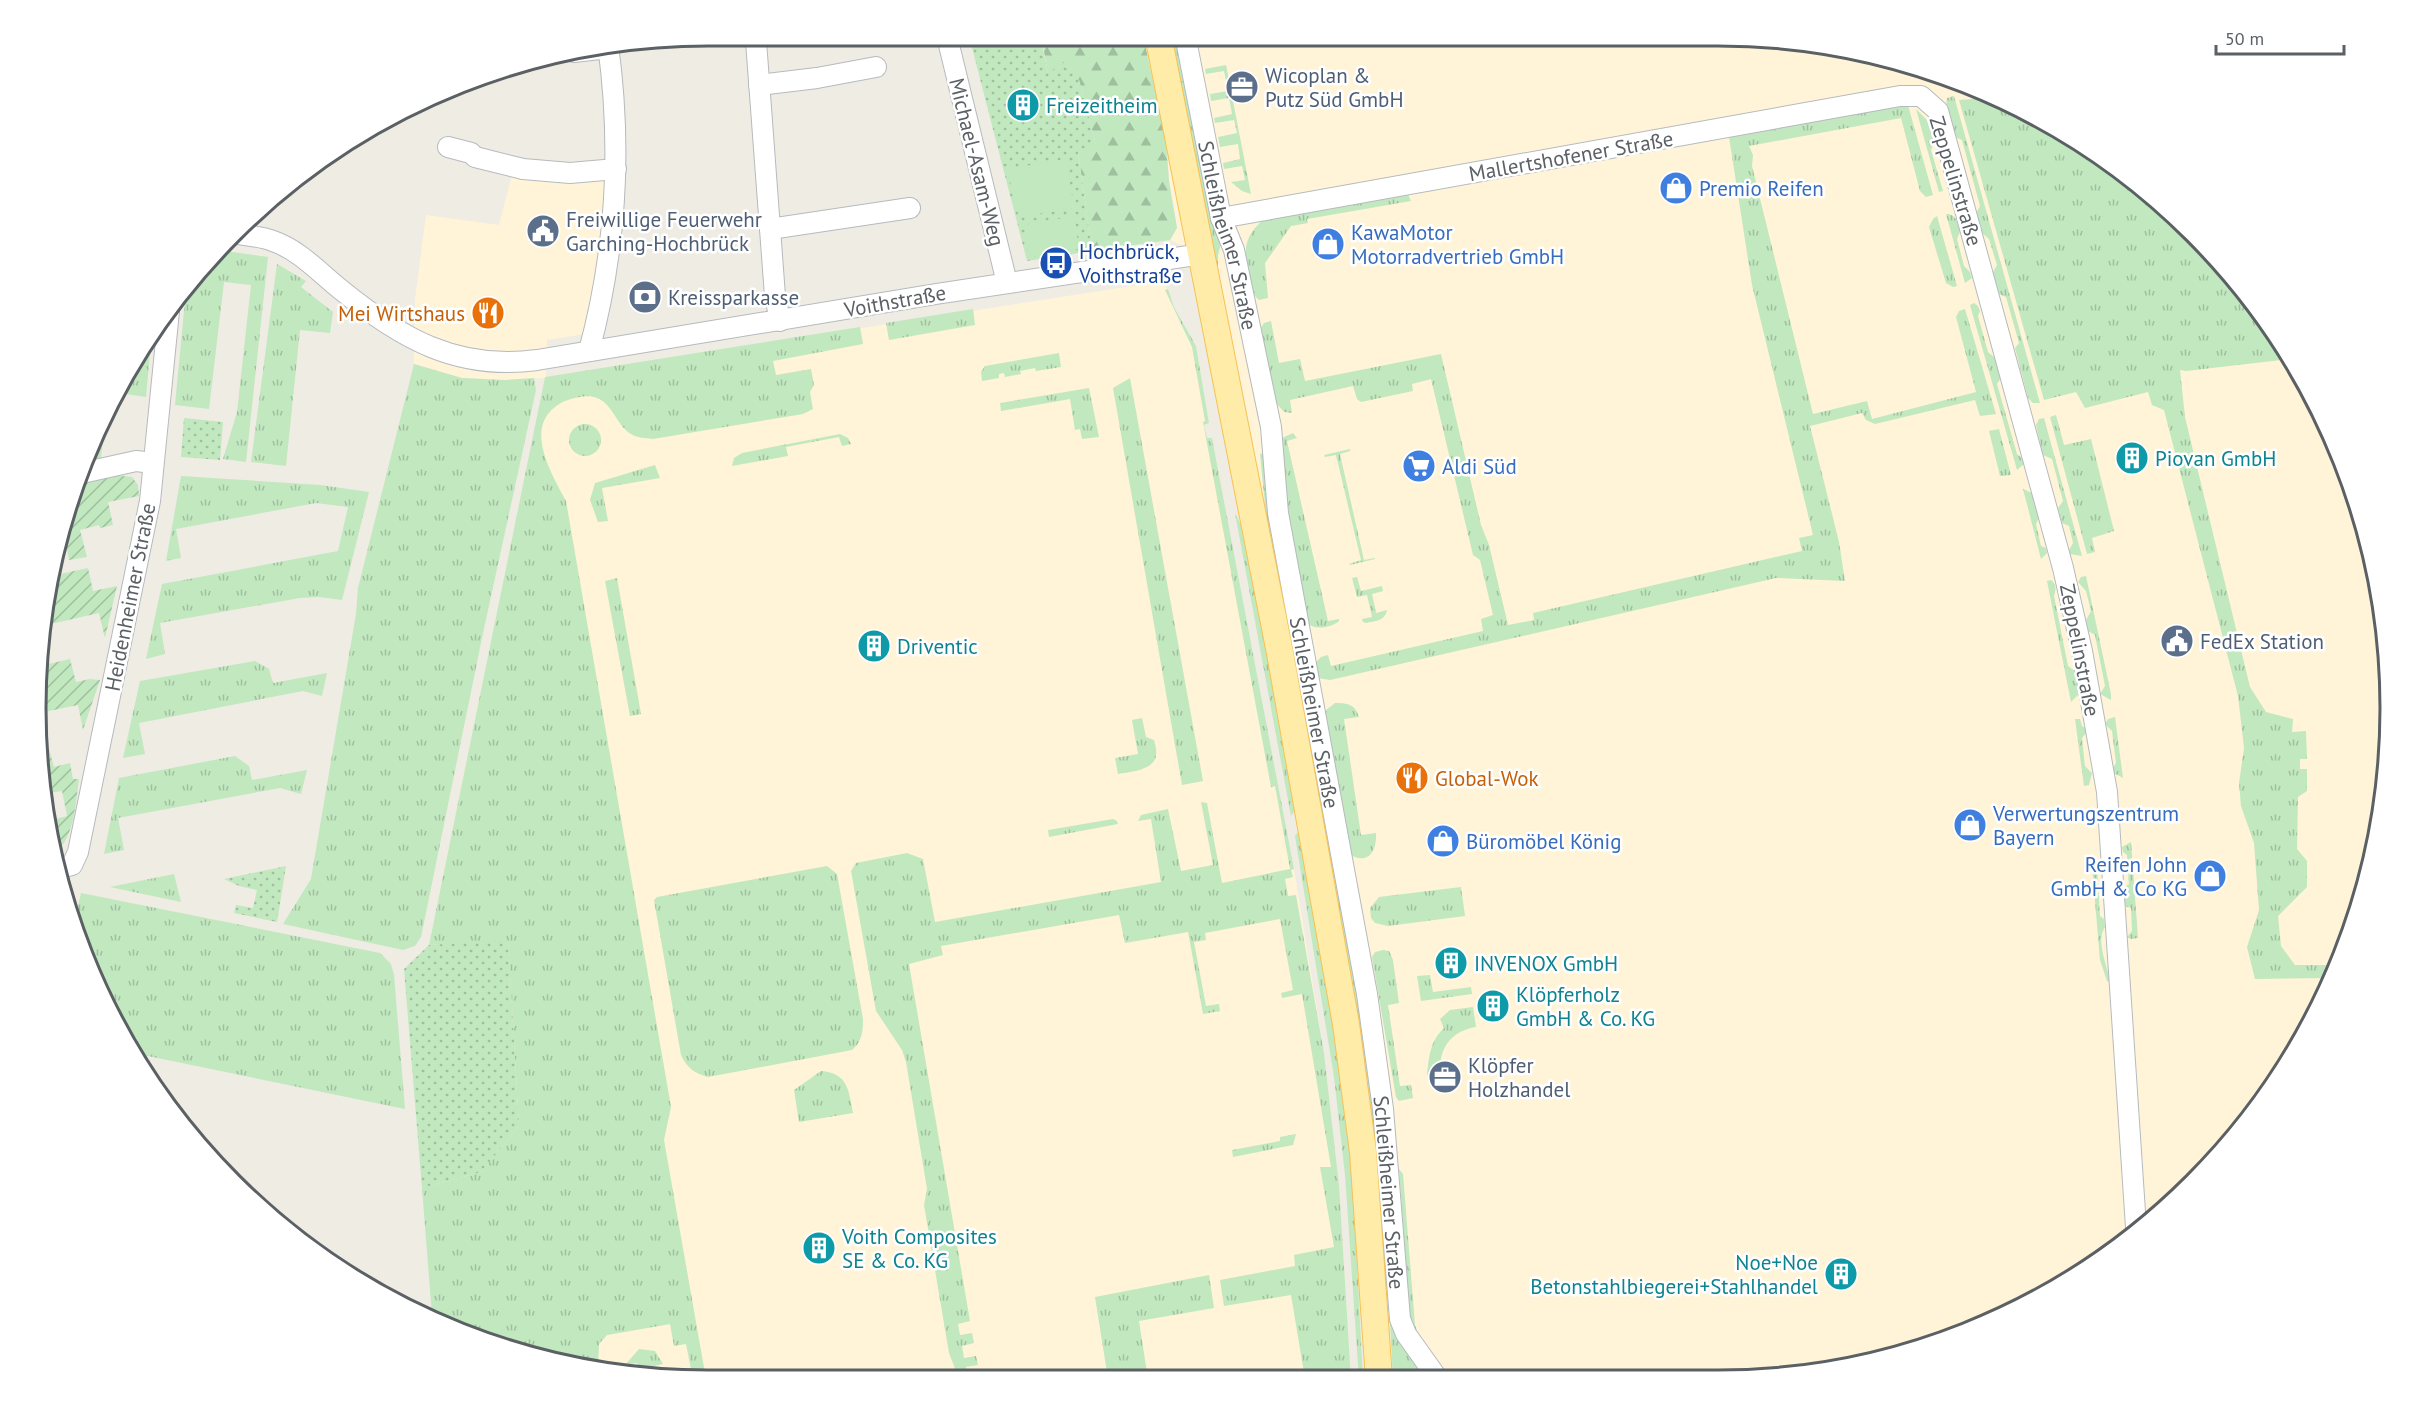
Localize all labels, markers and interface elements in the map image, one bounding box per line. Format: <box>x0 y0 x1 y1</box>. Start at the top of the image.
scale bar <box>2216 18 2344 56</box>
text: 50 m <box>2225 27 2264 50</box>
place label: Wicoplan & Putz Süd GmbH <box>1265 62 1404 113</box>
office icon: Wicoplan & Putz Süd GmbH <box>1224 69 1260 105</box>
street label: Michael-Asam-Weg <box>943 75 1011 249</box>
building icon: Freizeitheim <box>1005 87 1041 123</box>
place label: Freizeitheim <box>1046 92 1158 119</box>
street label: Zeppelinstraße <box>1923 113 1989 249</box>
street label: Mallertshofener Straße <box>1467 125 1675 187</box>
street label: Schleißheimer Straße <box>1193 138 1264 332</box>
shop icon: Premio Reifen <box>1658 170 1694 206</box>
place label: Premio Reifen <box>1699 175 1824 202</box>
place label: Freiwillige Feuerwehr Garching-Hochbrück <box>566 206 762 257</box>
public building icon: Freiwillige Feuerwehr Garching-Hochbrück <box>525 213 561 249</box>
place label: KawaMotor Motorradvertrieb GmbH <box>1351 219 1564 270</box>
shop icon: KawaMotor Motorradvertrieb GmbH <box>1310 226 1346 262</box>
place label: Hochbrück, Voithstraße <box>1078 238 1182 289</box>
bus stop icon: Hochbrück, Voithstraße <box>1038 245 1074 281</box>
bank icon: Kreissparkasse <box>627 279 663 315</box>
street label: Voithstraße <box>841 279 948 323</box>
place label: Kreissparkasse <box>668 284 799 311</box>
restaurant icon: Mei Wirtshaus <box>470 295 506 331</box>
place label: Mei Wirtshaus <box>338 300 465 327</box>
building icon: Piovan GmbH <box>2114 440 2150 476</box>
place label: Piovan GmbH <box>2155 445 2276 472</box>
supermarket icon: Aldi Süd <box>1401 448 1437 484</box>
place label: Aldi Süd <box>1442 453 1517 480</box>
street label: Heidenheimer Straße <box>99 501 161 693</box>
street label: Zeppelinstraße <box>2054 582 2106 718</box>
street label: Schleißheimer Straße <box>1284 615 1346 811</box>
public building icon: FedEx Station <box>2159 623 2195 659</box>
building icon: Driventic <box>856 628 892 664</box>
place label: FedEx Station <box>2200 628 2324 655</box>
place label: Driventic <box>897 633 978 660</box>
restaurant icon: Global-Wok <box>1394 760 1430 796</box>
place label: Global-Wok <box>1435 765 1539 792</box>
place label: Verwertungszentrum Bayern <box>1992 800 2179 851</box>
shop icon: Verwertungszentrum Bayern <box>1952 807 1988 843</box>
shop icon: Büromöbel König <box>1425 823 1461 859</box>
place label: Büromöbel König <box>1466 828 1621 855</box>
place label: Reifen John GmbH & Co KG <box>2051 851 2187 902</box>
shop icon: Reifen John GmbH & Co KG <box>2192 858 2228 894</box>
building icon: INVENOX GmbH <box>1433 945 1469 981</box>
place label: INVENOX GmbH <box>1474 950 1618 977</box>
place label: Klöpferholz GmbH & Co. KG <box>1516 981 1655 1032</box>
building icon: Klöpferholz GmbH & Co. KG <box>1475 988 1511 1024</box>
place label: Klöpfer Holzhandel <box>1468 1052 1570 1103</box>
office icon: Klöpfer Holzhandel <box>1427 1059 1463 1095</box>
street label: Schleißheimer Straße <box>1368 1094 1411 1290</box>
place label: Voith Composites SE & Co. KG <box>841 1223 997 1274</box>
building icon: Voith Composites SE & Co. KG <box>801 1230 837 1266</box>
place label: Noe+Noe Betonstahlbiegerei+Stahlhandel <box>1530 1249 1818 1300</box>
building icon: Noe+Noe Betonstahlbiegerei+Stahlhandel <box>1823 1256 1859 1292</box>

